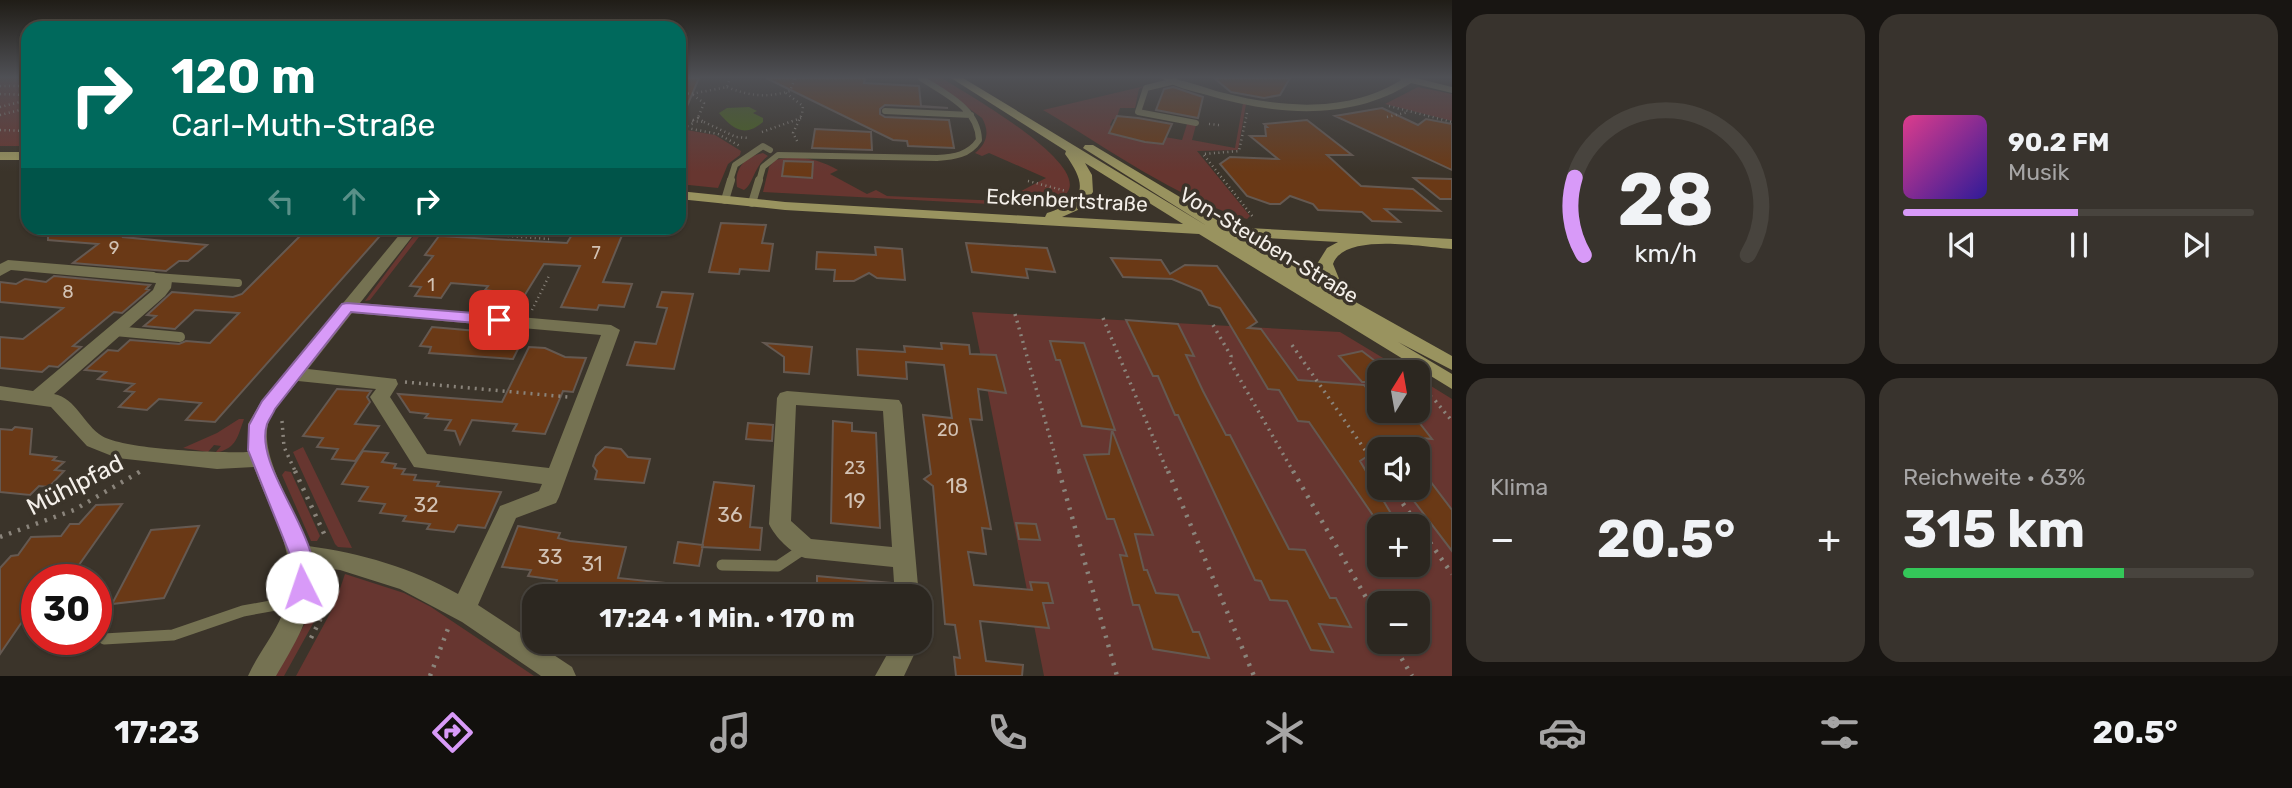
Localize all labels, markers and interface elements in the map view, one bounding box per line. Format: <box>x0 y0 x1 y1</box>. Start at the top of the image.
text: 120 m <box>171 47 316 105</box>
icon: right <box>56 49 147 140</box>
text: Carl-Muth-Straße <box>171 106 436 144</box>
text: 90.2 FM <box>2008 127 2110 158</box>
text: 28 <box>1617 158 1714 244</box>
text: Musik <box>2008 158 2069 186</box>
icon: left <box>262 182 300 220</box>
icon: ahead <box>335 182 373 220</box>
icon: right <box>408 182 446 220</box>
street label: Von-Steuben-Straße <box>1175 182 1363 308</box>
street label: Eckenbertstraße <box>986 183 1148 217</box>
icon: previous <box>1943 226 1981 264</box>
icon: pause <box>2060 226 2098 264</box>
icon: next <box>2177 226 2215 264</box>
house number: 9 <box>109 237 119 259</box>
text: km/h <box>1634 239 1697 268</box>
house number: 7 <box>591 242 601 264</box>
house number: 1 <box>427 274 435 296</box>
house number: 8 <box>62 281 74 303</box>
pin <box>469 290 529 350</box>
icon: arrive <box>480 301 518 339</box>
north arrow <box>1367 360 1430 424</box>
map controls <box>1367 360 1430 654</box>
house number: 20 <box>937 419 959 441</box>
button: sound <box>1367 437 1430 500</box>
street label: Mühlpfad <box>22 449 128 521</box>
house number: 23 <box>844 457 866 479</box>
text: Reichweite · 63% <box>1903 463 2085 491</box>
house number: 18 <box>946 473 968 498</box>
text: Klima <box>1490 473 1548 501</box>
house number: 19 <box>844 488 866 513</box>
house number: 32 <box>414 492 438 517</box>
text: 315 km <box>1903 498 2085 560</box>
house number: 36 <box>717 502 743 527</box>
text: 20.5° <box>1597 508 1735 570</box>
button: + <box>1367 514 1430 577</box>
text: − <box>1490 516 1515 562</box>
text: + <box>1817 516 1841 562</box>
house number: 33 <box>537 544 563 569</box>
position arrow <box>265 550 339 624</box>
house number: 31 <box>581 551 603 576</box>
speed limit sign: 30 <box>21 564 112 655</box>
button: − <box>1367 591 1430 654</box>
text: 17:24 · 1 Min. · 170 m <box>599 603 855 634</box>
icon: directions <box>428 708 477 757</box>
icon: music <box>706 708 755 757</box>
icon: phone <box>983 708 1032 757</box>
icon: climate <box>1260 708 1309 757</box>
icon: car <box>1538 708 1587 757</box>
icon: filters <box>1815 708 1864 757</box>
text: 17:23 <box>114 713 200 751</box>
text: 20.5° <box>2093 713 2178 751</box>

